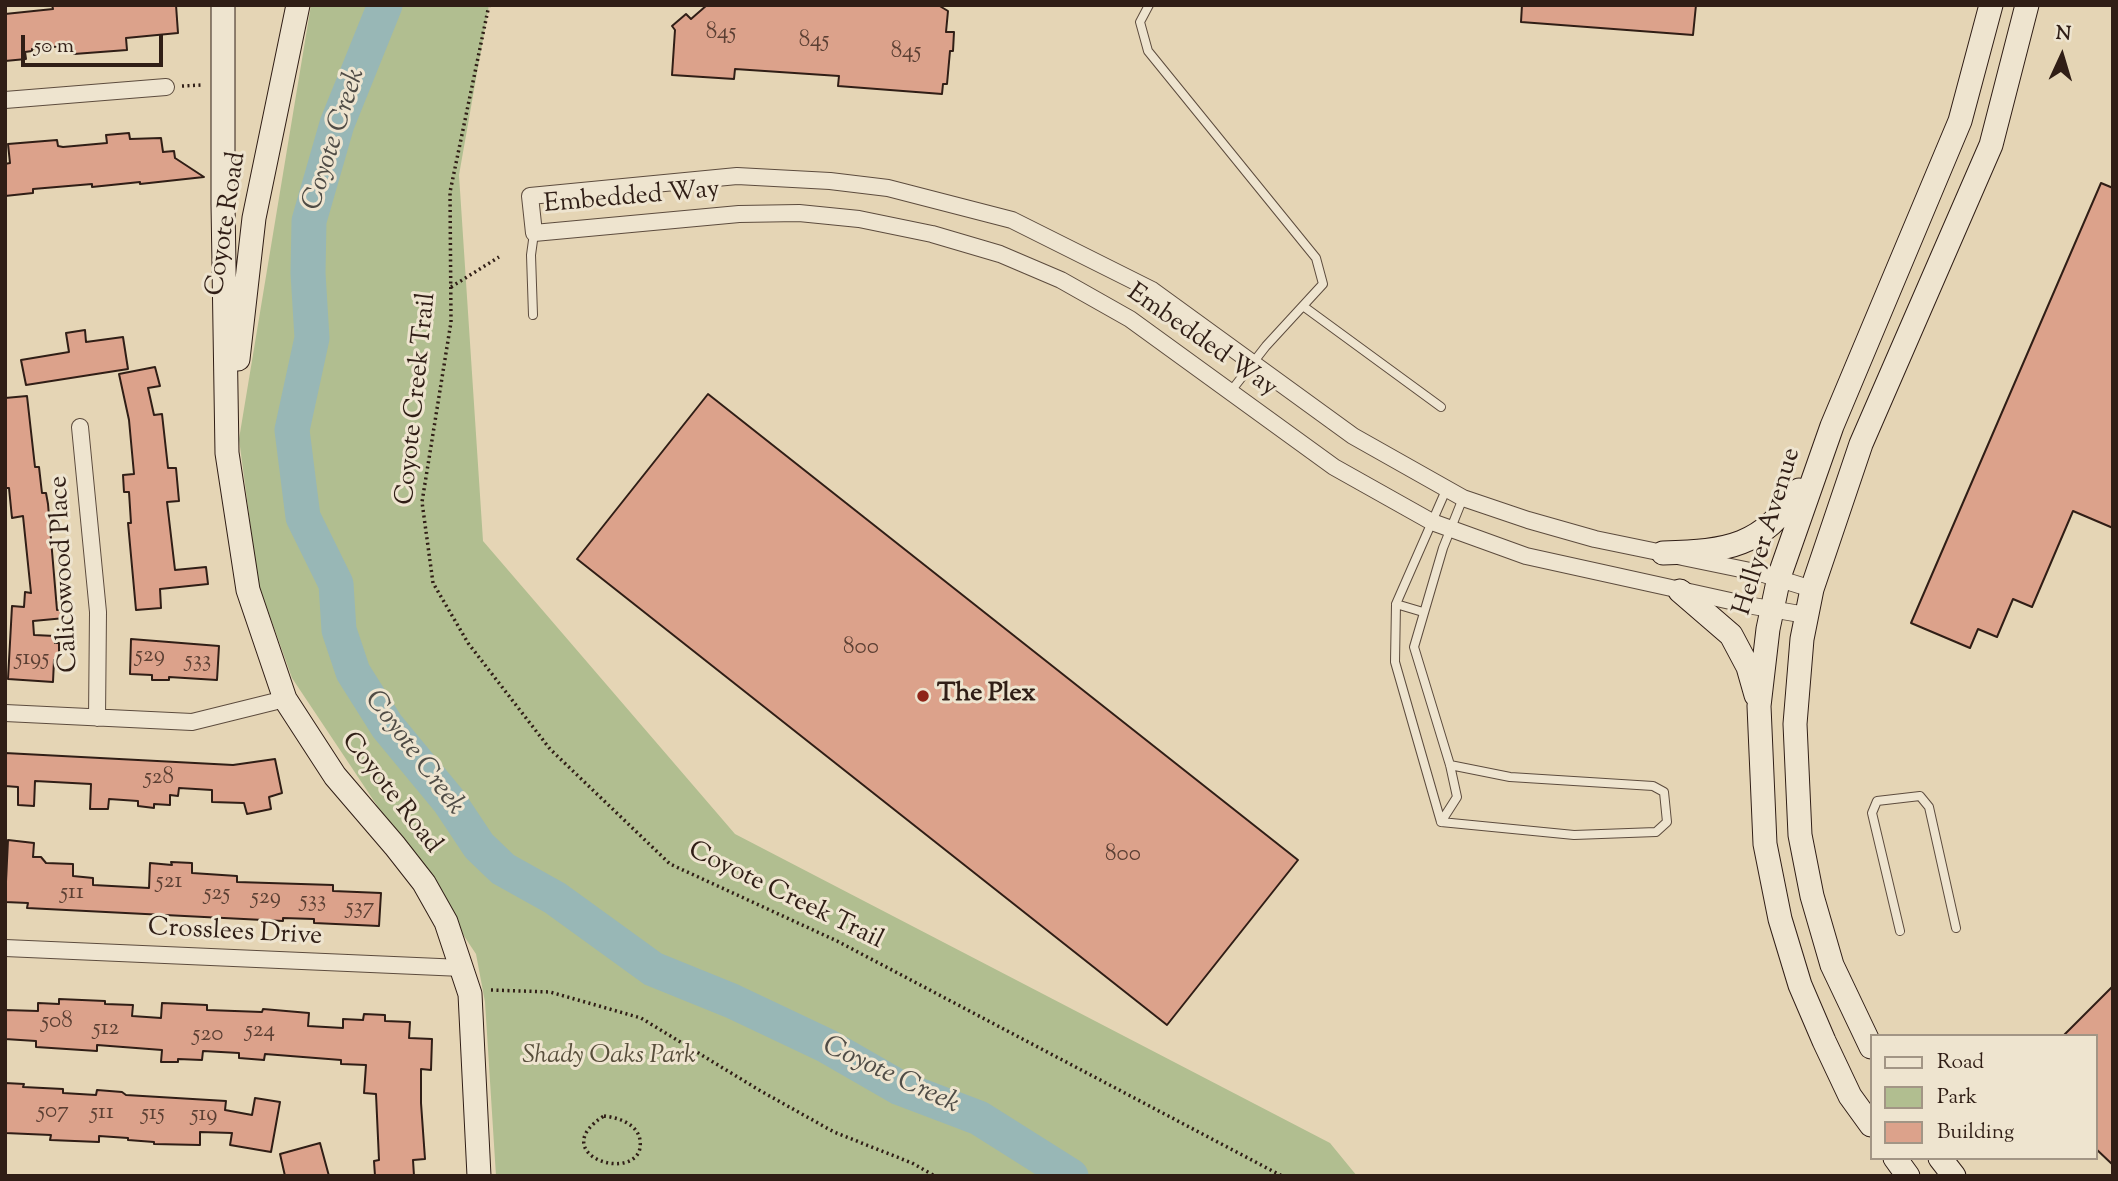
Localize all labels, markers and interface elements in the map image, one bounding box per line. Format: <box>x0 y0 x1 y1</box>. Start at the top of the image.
house number: 845 <box>706 20 736 48</box>
scale bar <box>24 21 166 65</box>
north arrow <box>2027 21 2097 91</box>
text: N <box>2055 21 2072 49</box>
house number: 845 <box>799 28 829 56</box>
text: 50 m <box>34 32 74 62</box>
house number: 845 <box>891 39 921 67</box>
water label: Coyote Creek <box>297 65 375 215</box>
street label: Coyote Road <box>201 150 255 298</box>
street label: Embedded Way <box>543 176 721 222</box>
street label: Embedded Way <box>1120 279 1282 405</box>
street label: Coyote Creek Trail <box>391 291 445 507</box>
street label: Hellyer Avenue <box>1729 444 1809 620</box>
street label: Calicowood Place <box>45 475 87 673</box>
house number: 800 <box>843 635 879 663</box>
house number: 529 <box>135 643 165 671</box>
house number: 5195 <box>15 646 49 674</box>
house number: 533 <box>185 648 211 676</box>
place label: The Plex <box>937 680 1036 712</box>
water label: Coyote Creek <box>355 685 471 823</box>
marker: The Plex <box>915 688 931 704</box>
street label: Coyote Road <box>333 727 447 861</box>
house number: 528 <box>144 765 174 793</box>
street label: Coyote Creek Trail <box>682 836 888 958</box>
house number: 800 <box>1105 842 1141 870</box>
house number: 521 <box>156 869 182 897</box>
house number: 511 <box>60 880 84 908</box>
house number: 525 <box>204 881 230 909</box>
house number: 529 <box>251 885 281 913</box>
house number: 533 <box>300 888 326 916</box>
house number: 537 <box>346 895 374 923</box>
street label: Crosslees Drive <box>147 914 323 954</box>
house number: 508 <box>41 1009 73 1037</box>
house number: 512 <box>93 1016 119 1044</box>
house number: 524 <box>245 1018 275 1046</box>
house number: 520 <box>193 1022 223 1050</box>
water label: Coyote Creek <box>816 1031 964 1123</box>
legend <box>1870 1034 2097 1160</box>
park label: Shady Oaks Park <box>522 1042 696 1074</box>
text: Road <box>1937 1048 1984 1078</box>
text: Park <box>1937 1083 1977 1113</box>
house number: 507 <box>37 1099 69 1127</box>
house number: 511 <box>90 1100 114 1128</box>
house number: 515 <box>141 1101 165 1129</box>
house number: 519 <box>191 1102 217 1130</box>
text: Building <box>1937 1118 2014 1148</box>

